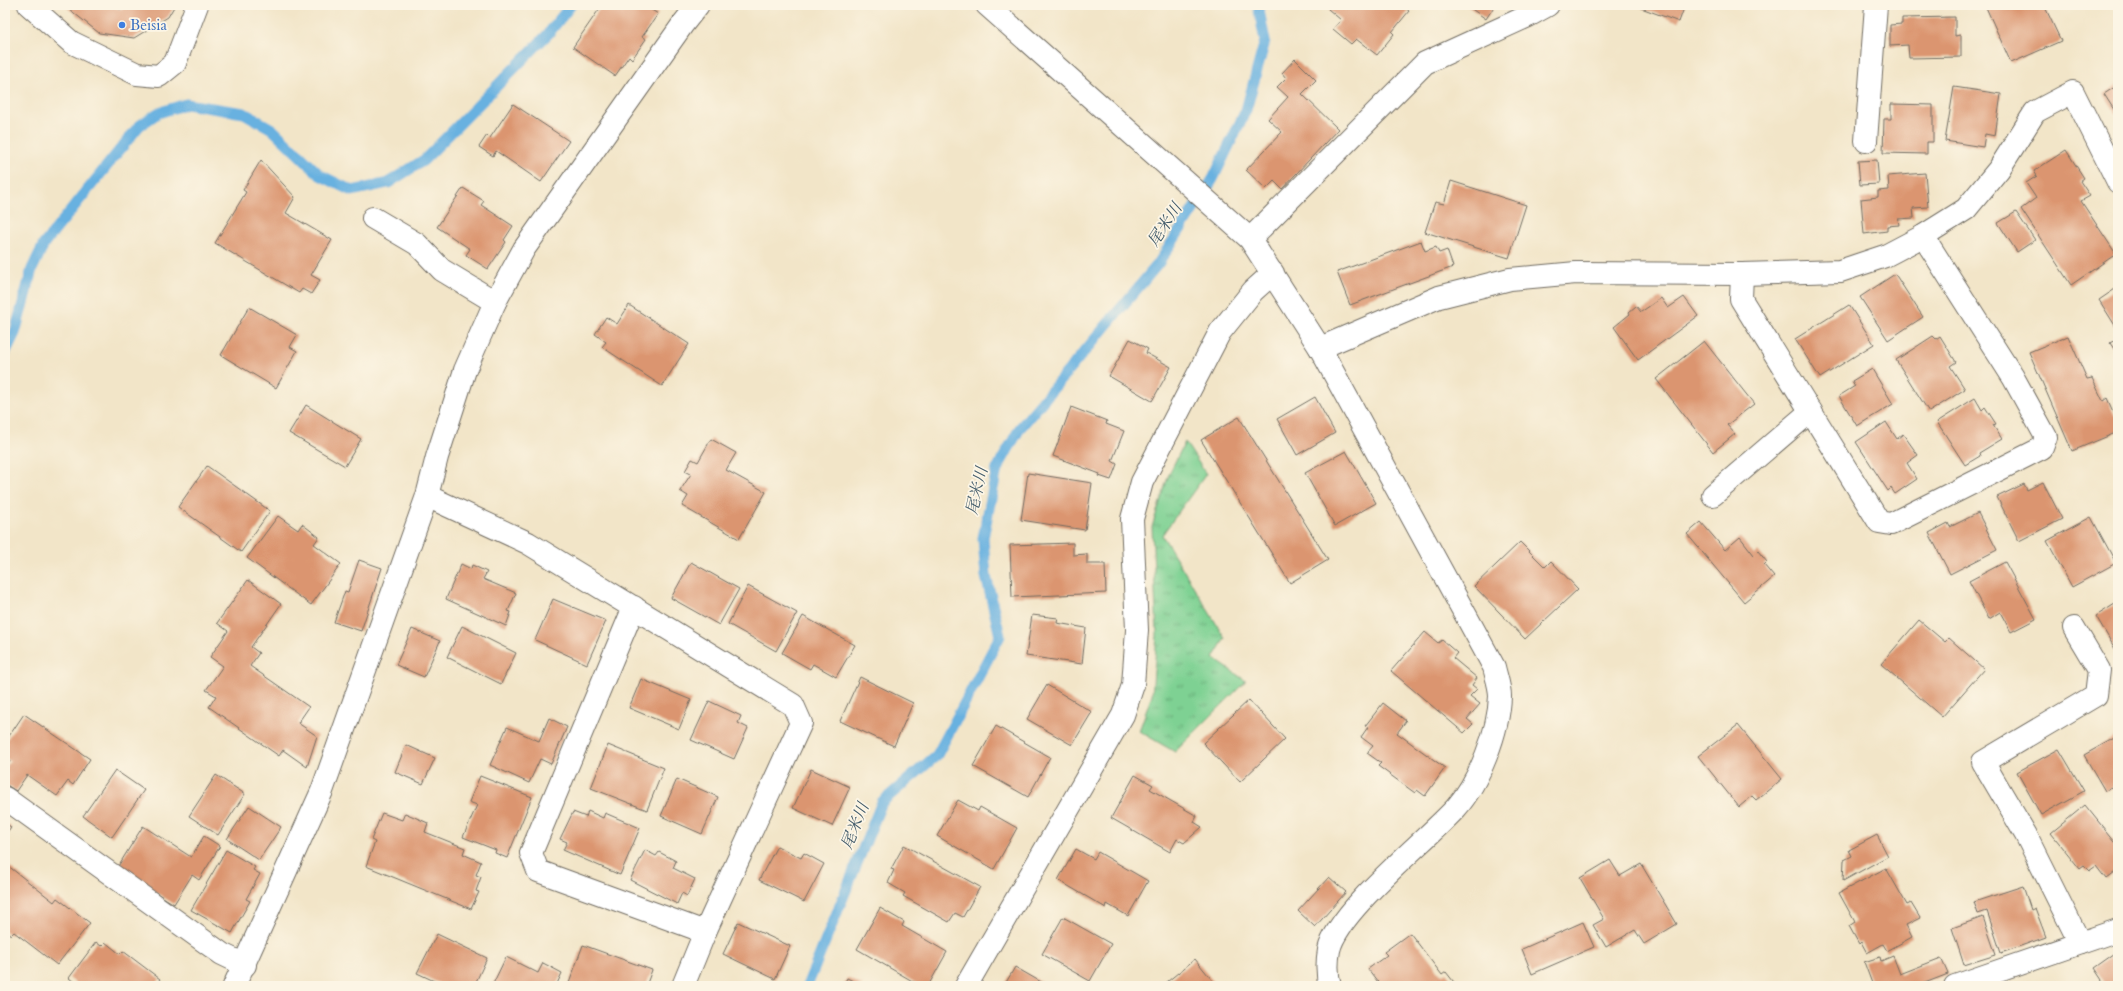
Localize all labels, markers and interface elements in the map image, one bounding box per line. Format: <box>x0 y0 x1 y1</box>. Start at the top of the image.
place label: Beisia <box>130 15 167 35</box>
marker: Beisia <box>117 20 127 30</box>
water label: 尾米川 <box>1143 197 1188 251</box>
water label: 尾米川 <box>961 463 994 517</box>
water label: 尾米川 <box>836 798 875 852</box>

